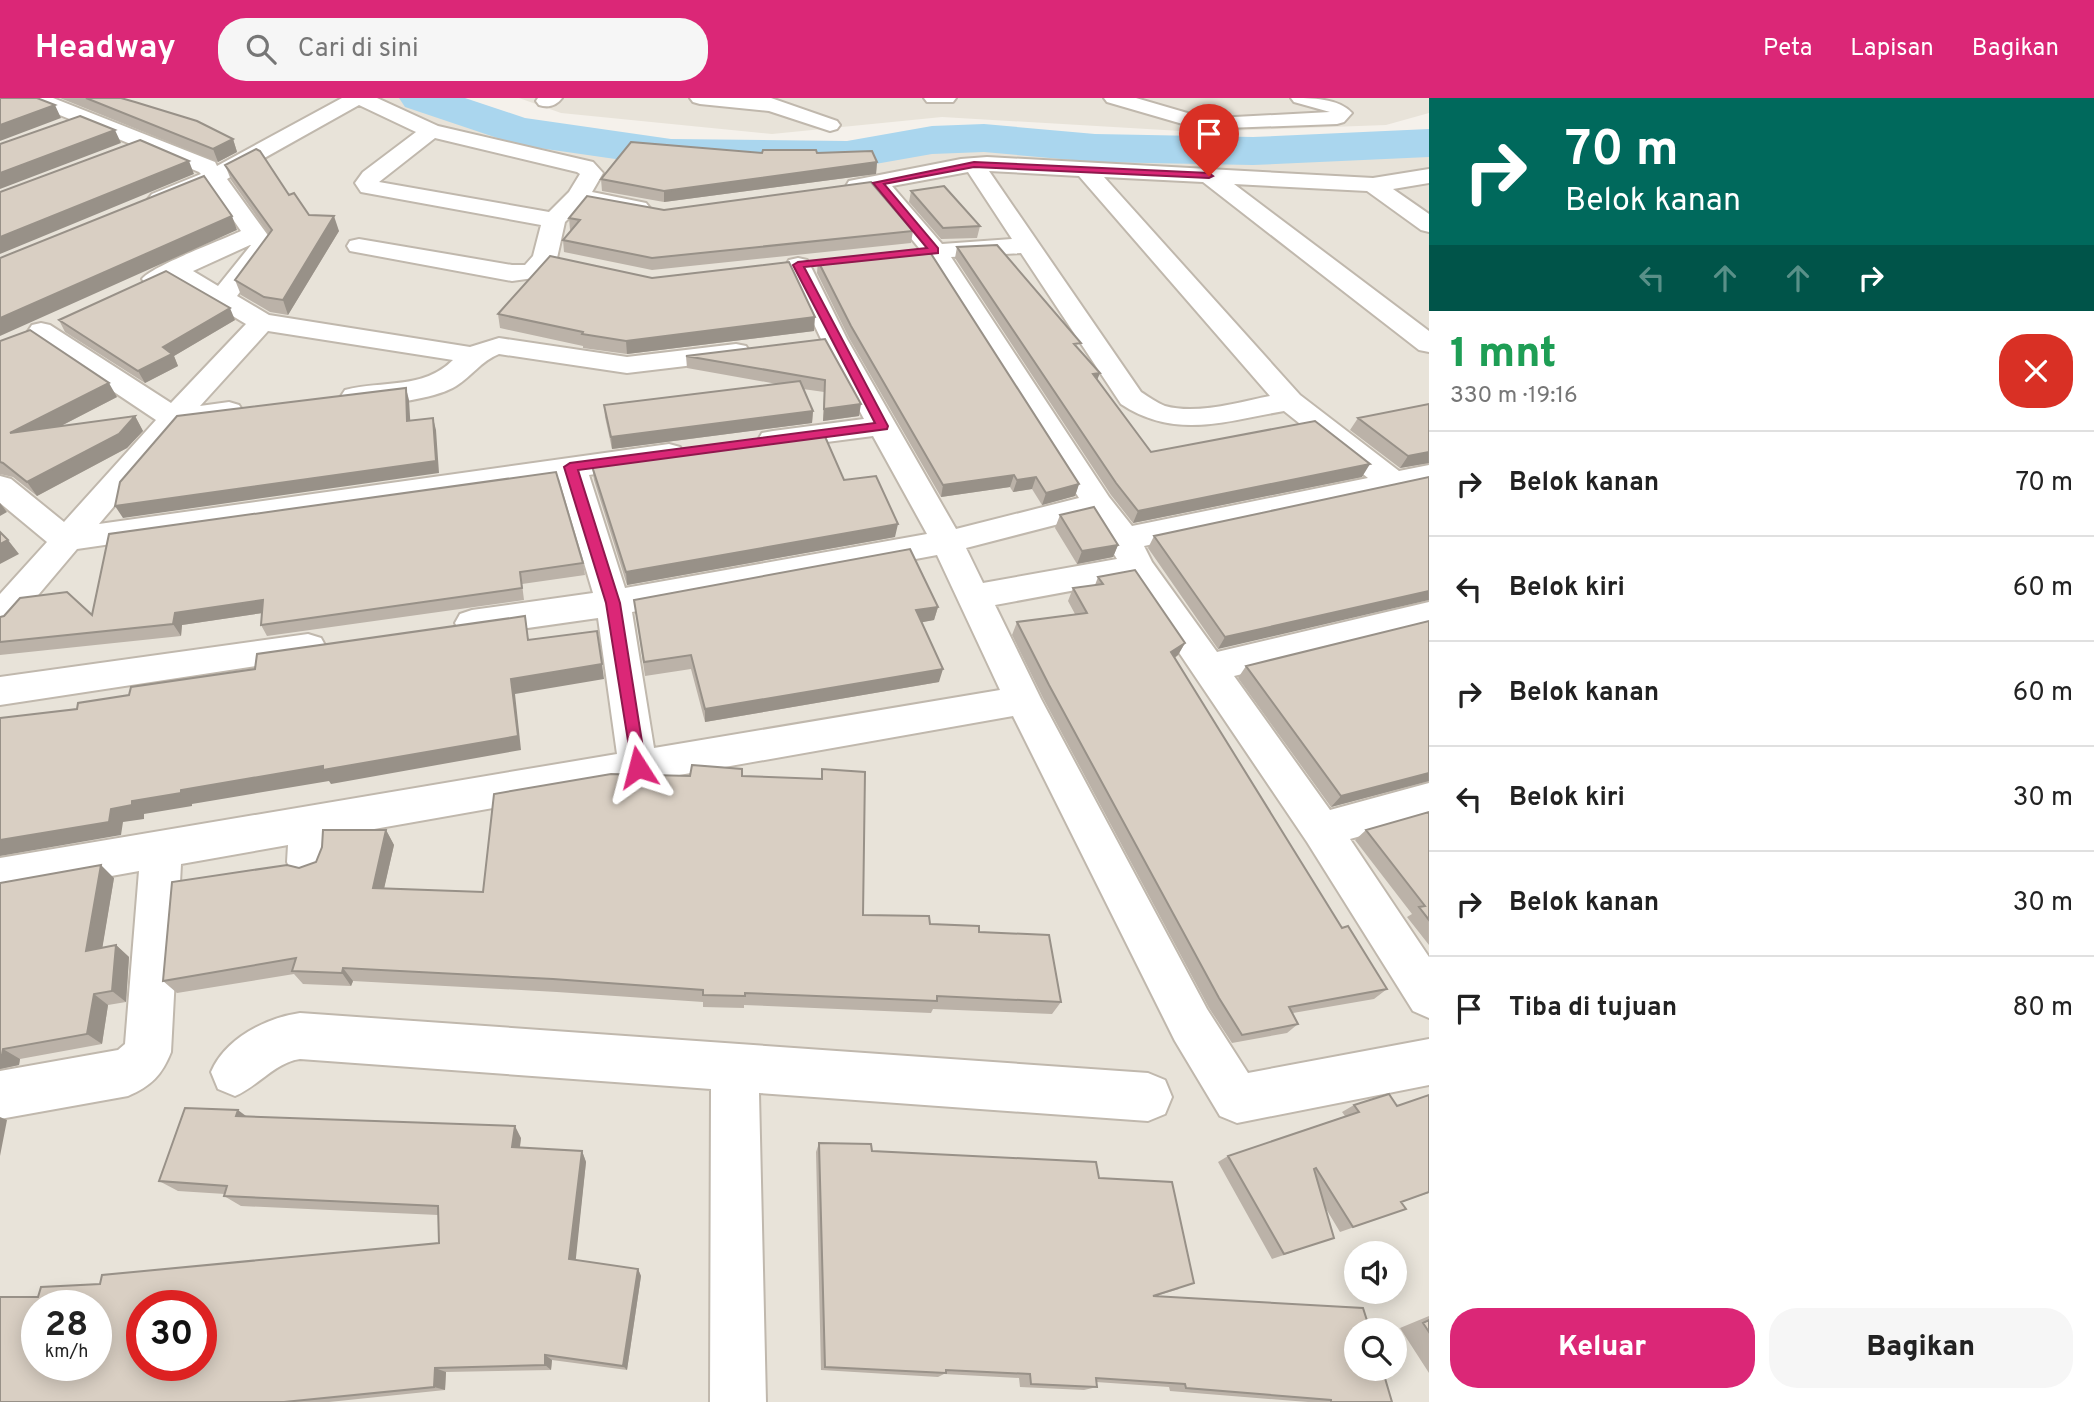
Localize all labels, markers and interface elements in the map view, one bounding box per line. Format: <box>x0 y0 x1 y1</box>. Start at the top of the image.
search box <box>218 18 708 81</box>
text: Headway <box>35 28 176 70</box>
icon: search <box>242 30 280 68</box>
text: Cari di sini <box>298 33 419 66</box>
text: Peta <box>1763 34 1812 64</box>
text: Lapisan <box>1850 34 1934 64</box>
text: Bagikan <box>1972 34 2059 64</box>
pin <box>1179 104 1239 176</box>
icon: arrive <box>1190 115 1228 153</box>
text: 70 m <box>1565 121 1679 183</box>
icon: right <box>1450 126 1541 217</box>
text: Belok kanan <box>1565 182 1741 222</box>
icon: left <box>1633 259 1671 297</box>
icon: ahead <box>1706 259 1744 297</box>
icon: ahead <box>1779 259 1817 297</box>
icon: right <box>1852 259 1890 297</box>
text: 1 mnt <box>1450 329 1557 382</box>
button: close <box>1999 334 2073 408</box>
text: 330 m · 19:16 <box>1450 382 1578 411</box>
icon: right <box>1450 465 1488 503</box>
text: Belok kanan <box>1509 467 1659 500</box>
text: 70 m <box>2015 467 2073 500</box>
icon: left <box>1450 570 1488 608</box>
text: Belok kiri <box>1509 572 1625 605</box>
text: 60 m <box>2013 572 2073 605</box>
icon: right <box>1450 675 1488 713</box>
text: Belok kanan <box>1509 677 1659 710</box>
text: 60 m <box>2013 677 2073 710</box>
position arrow <box>601 730 675 804</box>
icon: left <box>1450 780 1488 818</box>
text: Belok kiri <box>1509 782 1625 815</box>
text: 30 m <box>2013 782 2073 815</box>
icon: right <box>1450 885 1488 923</box>
text: Belok kanan <box>1509 887 1659 920</box>
text: 30 m <box>2013 887 2073 920</box>
icon: arrive <box>1450 990 1488 1028</box>
text: Tiba di tujuan <box>1509 992 1677 1025</box>
text: 80 m <box>2013 992 2073 1025</box>
map controls <box>1344 1241 1407 1381</box>
button: sound <box>1344 1241 1407 1304</box>
speed limit sign: 30 <box>126 1290 217 1381</box>
text: 28 <box>45 1304 88 1348</box>
button: Keluar <box>1450 1308 1755 1388</box>
button: Bagikan <box>1769 1308 2073 1388</box>
button: search <box>1344 1318 1407 1381</box>
text: km/h <box>45 1341 88 1364</box>

